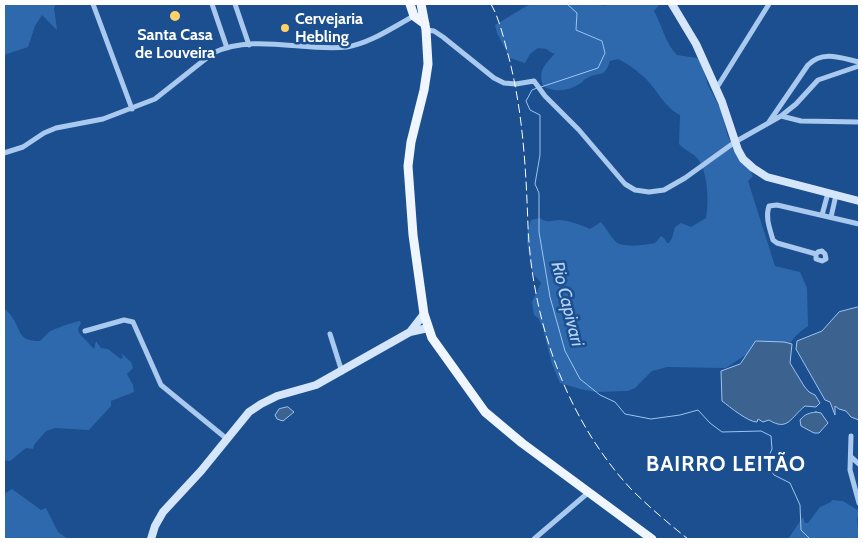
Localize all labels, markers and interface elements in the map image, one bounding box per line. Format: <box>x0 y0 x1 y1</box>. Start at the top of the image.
marker: Santa Casa de Louveira <box>168 9 182 23</box>
place label: Cervejaria Hebling <box>295 9 363 47</box>
marker: Cervejaria Hebling <box>279 22 291 34</box>
place label: Santa Casa de Louveira <box>135 25 215 63</box>
water label: Rio Capivari <box>546 259 588 349</box>
district label: BAIRRO LEITÃO <box>644 452 808 478</box>

